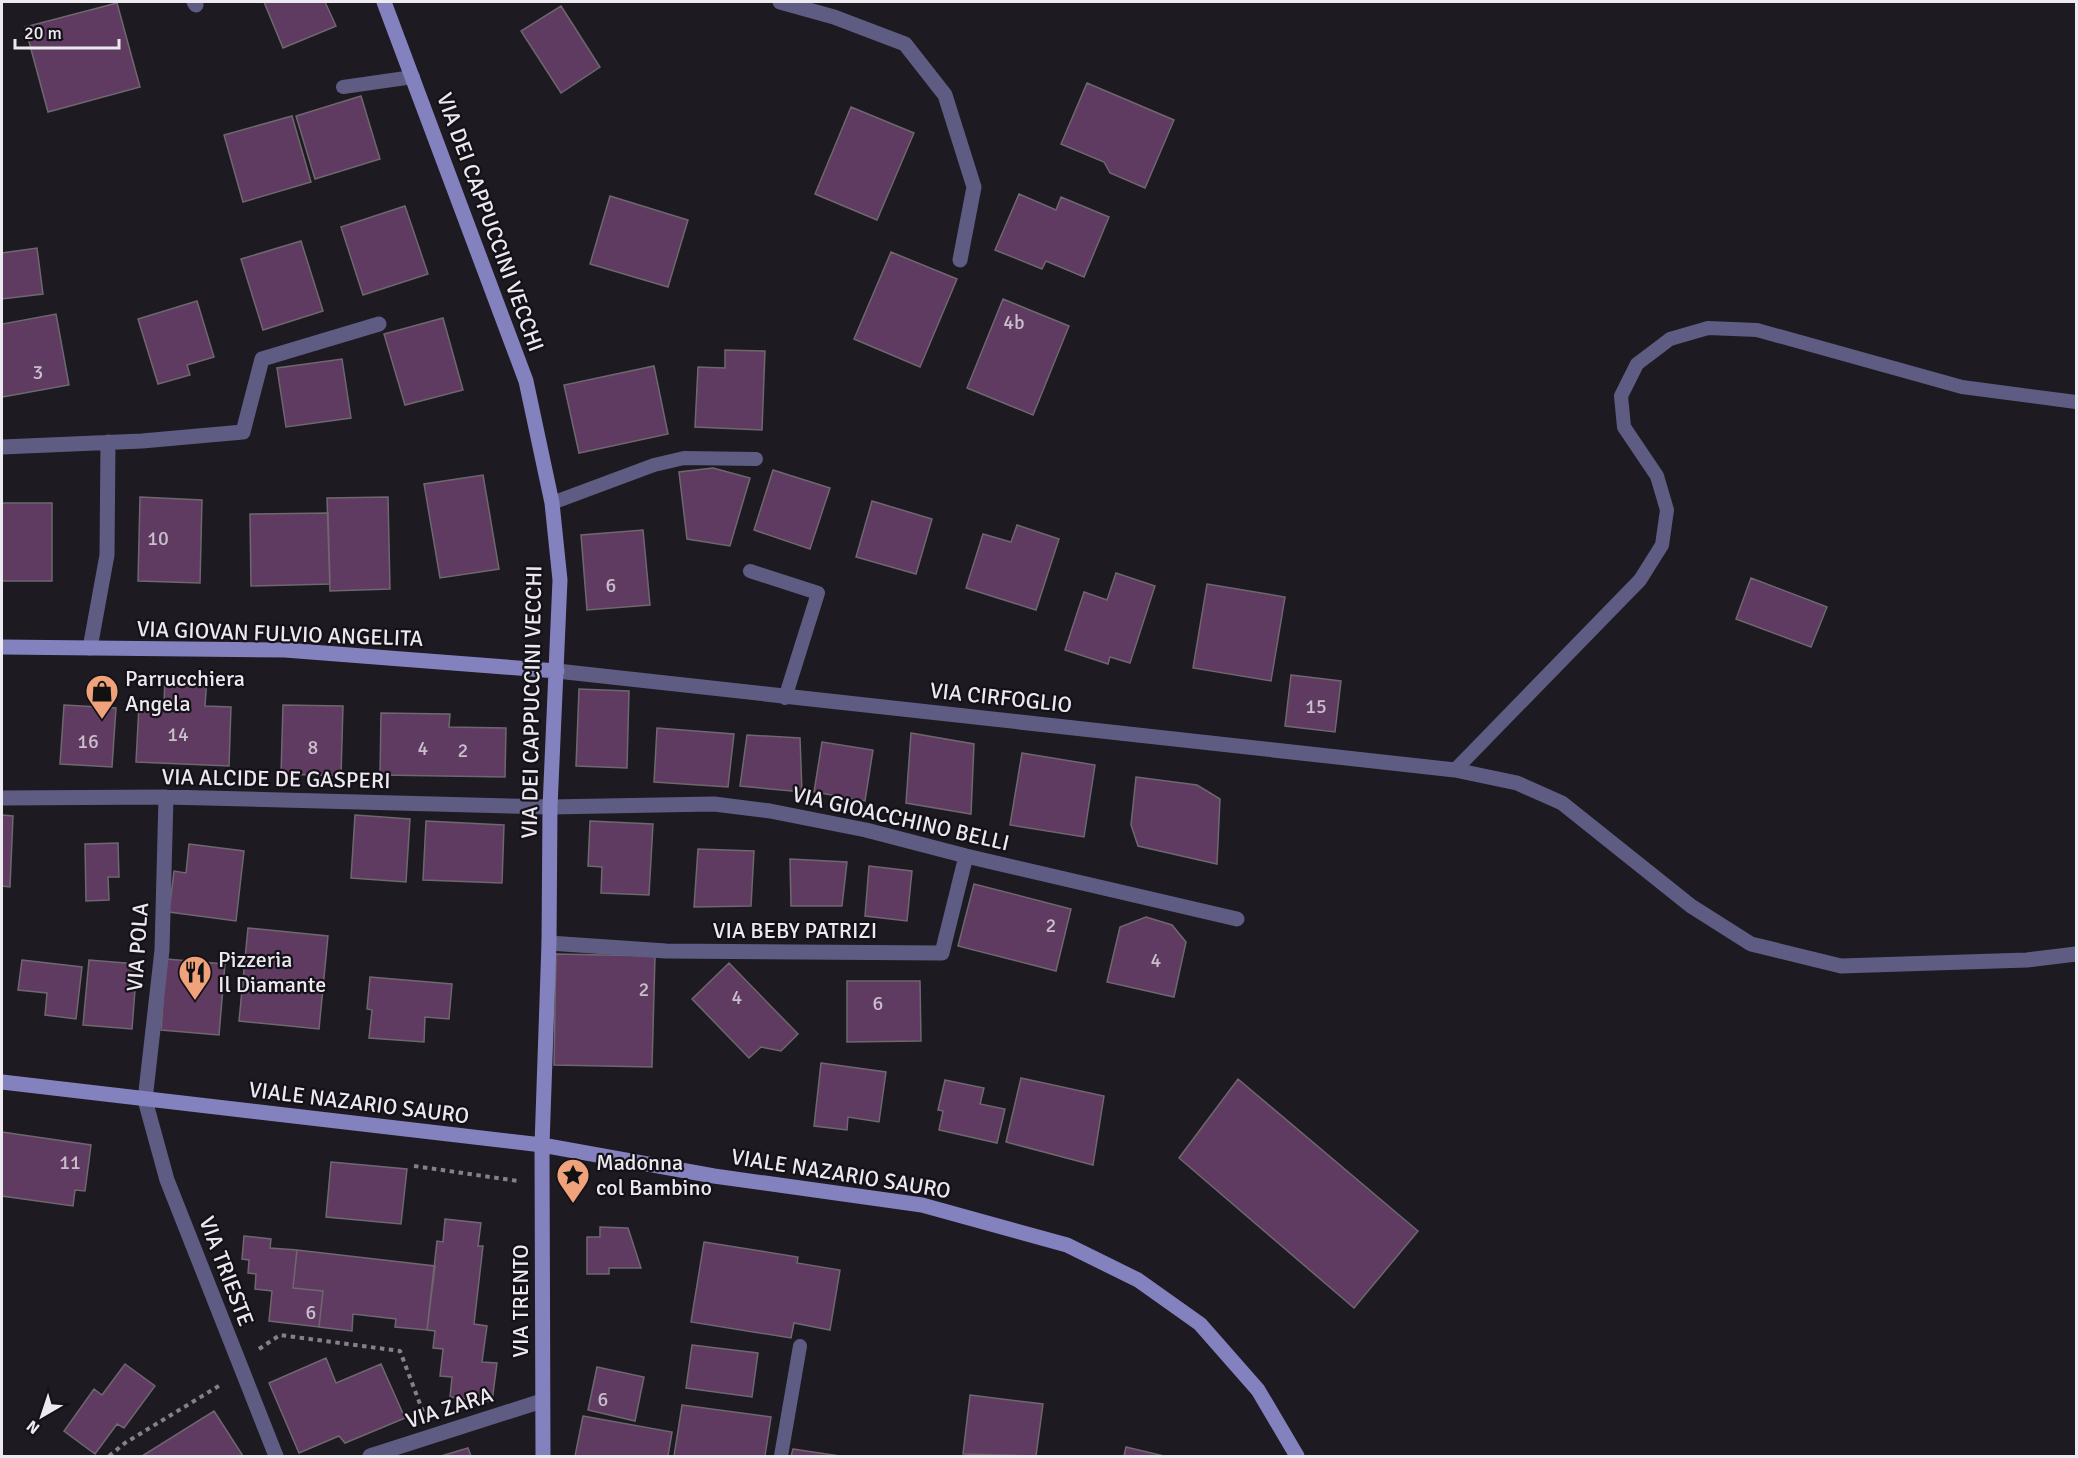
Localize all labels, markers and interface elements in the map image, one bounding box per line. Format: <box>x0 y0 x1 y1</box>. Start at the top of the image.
scale bar <box>15 12 118 50</box>
text: 20 m <box>24 22 62 44</box>
street label: VIA DEI CAPPUCCINI VECCHI <box>431 89 550 355</box>
house number: 4b <box>1003 310 1025 335</box>
house number: 3 <box>33 360 43 385</box>
house number: 10 <box>147 526 169 551</box>
street label: VIA DEI CAPPUCCINI VECCHI <box>516 565 547 839</box>
house number: 6 <box>606 573 616 598</box>
street label: VIA GIOVAN FULVIO ANGELITA <box>136 615 424 652</box>
place label: Parrucchiera Angela <box>125 665 245 717</box>
shop icon: Parrucchiera Angela <box>84 673 120 720</box>
street label: VIA CIRFOGLIO <box>929 677 1073 718</box>
house number: 15 <box>1305 694 1327 719</box>
house number: 14 <box>167 722 189 747</box>
house number: 16 <box>77 729 99 754</box>
house number: 8 <box>308 735 318 760</box>
house number: 4 <box>418 736 429 761</box>
house number: 2 <box>458 738 468 763</box>
street label: VIA ALCIDE DE GASPERI <box>161 763 391 794</box>
street label: VIA GIOACCHINO BELLI <box>790 780 1012 857</box>
street label: VIA POLA <box>121 901 154 992</box>
house number: 2 <box>1046 913 1056 938</box>
street label: VIA BEBY PATRIZI <box>713 917 877 944</box>
place label: Pizzeria Il Diamante <box>218 946 326 998</box>
house number: 4 <box>1151 948 1162 973</box>
restaurant icon: Pizzeria Il Diamante <box>177 954 213 1001</box>
house number: 2 <box>639 977 649 1002</box>
house number: 4 <box>732 985 743 1010</box>
house number: 6 <box>873 991 883 1016</box>
street label: VIALE NAZARIO SAURO <box>247 1076 471 1129</box>
street label: VIALE NAZARIO SAURO <box>729 1143 952 1204</box>
place label: Madonna col Bambino <box>596 1149 712 1201</box>
house number: 11 <box>59 1150 81 1175</box>
place icon: Madonna col Bambino <box>555 1157 591 1204</box>
street label: VIA TRIESTE <box>193 1213 260 1330</box>
street label: VIA TRENTO <box>507 1244 534 1358</box>
house number: 6 <box>306 1300 316 1325</box>
street label: VIA ZARA <box>402 1381 497 1434</box>
north arrow <box>12 1386 72 1446</box>
house number: 6 <box>598 1387 608 1412</box>
text: N <box>23 1416 44 1438</box>

